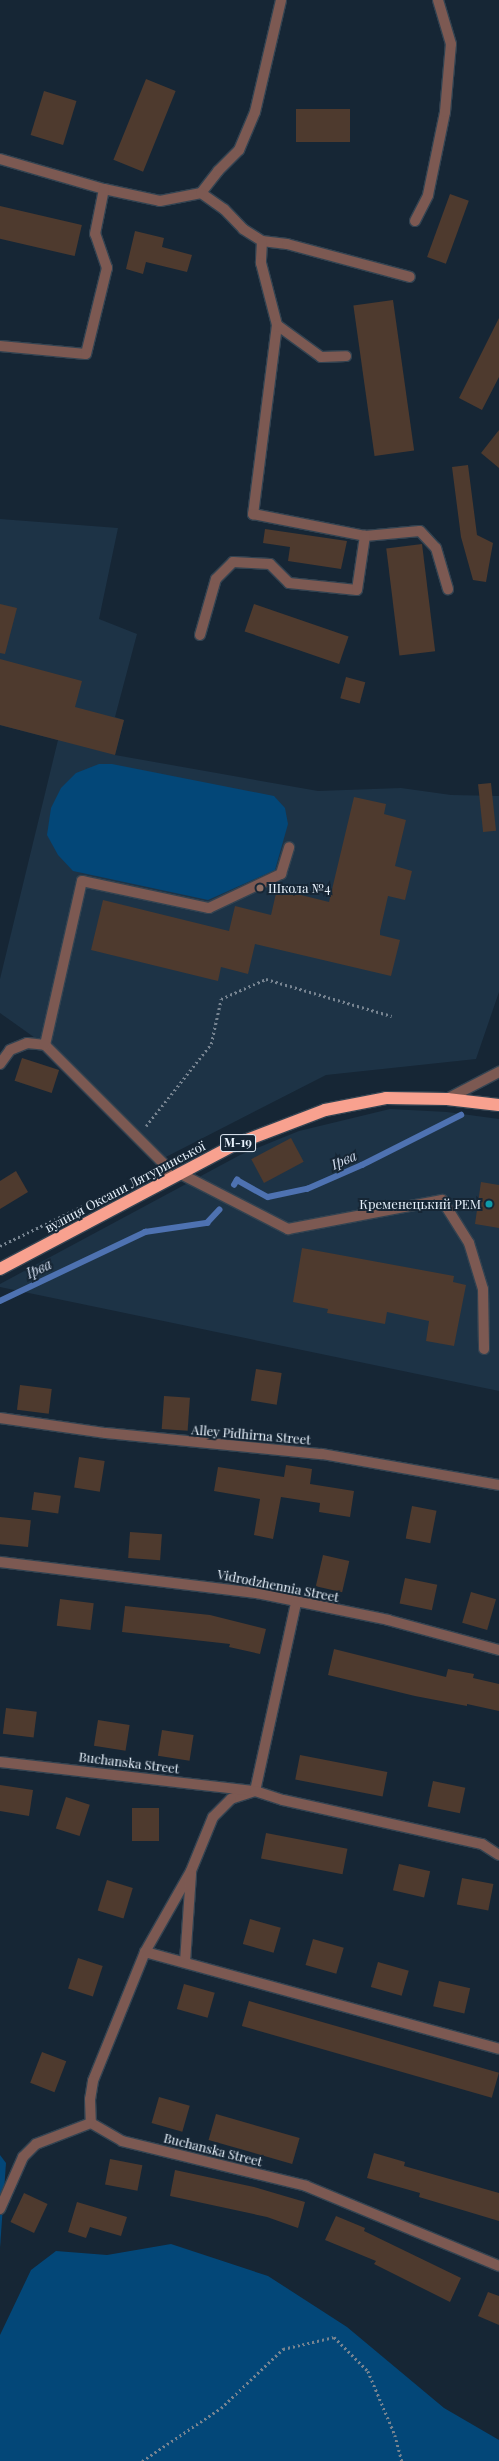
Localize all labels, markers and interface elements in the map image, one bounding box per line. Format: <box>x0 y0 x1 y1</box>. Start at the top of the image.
place label: Школа №4 <box>268 880 331 896</box>
marker: Школа №4 <box>255 883 265 893</box>
road number: М-19 <box>220 1133 256 1153</box>
street label: вулиця Оксани Лятуринської <box>42 1138 208 1236</box>
water label: Ірва <box>329 1147 359 1173</box>
place label: Кременецький РЕМ <box>359 1196 481 1212</box>
marker: Кременецький РЕМ <box>484 1199 494 1209</box>
water label: Ірва <box>24 1256 54 1282</box>
street label: Alley Pidhirna Street <box>190 1422 312 1448</box>
street label: Vidrodzhennia Street <box>216 1567 340 1605</box>
street label: Buchanska Street <box>78 1749 180 1777</box>
street label: Buchanska Street <box>162 2130 264 2170</box>

